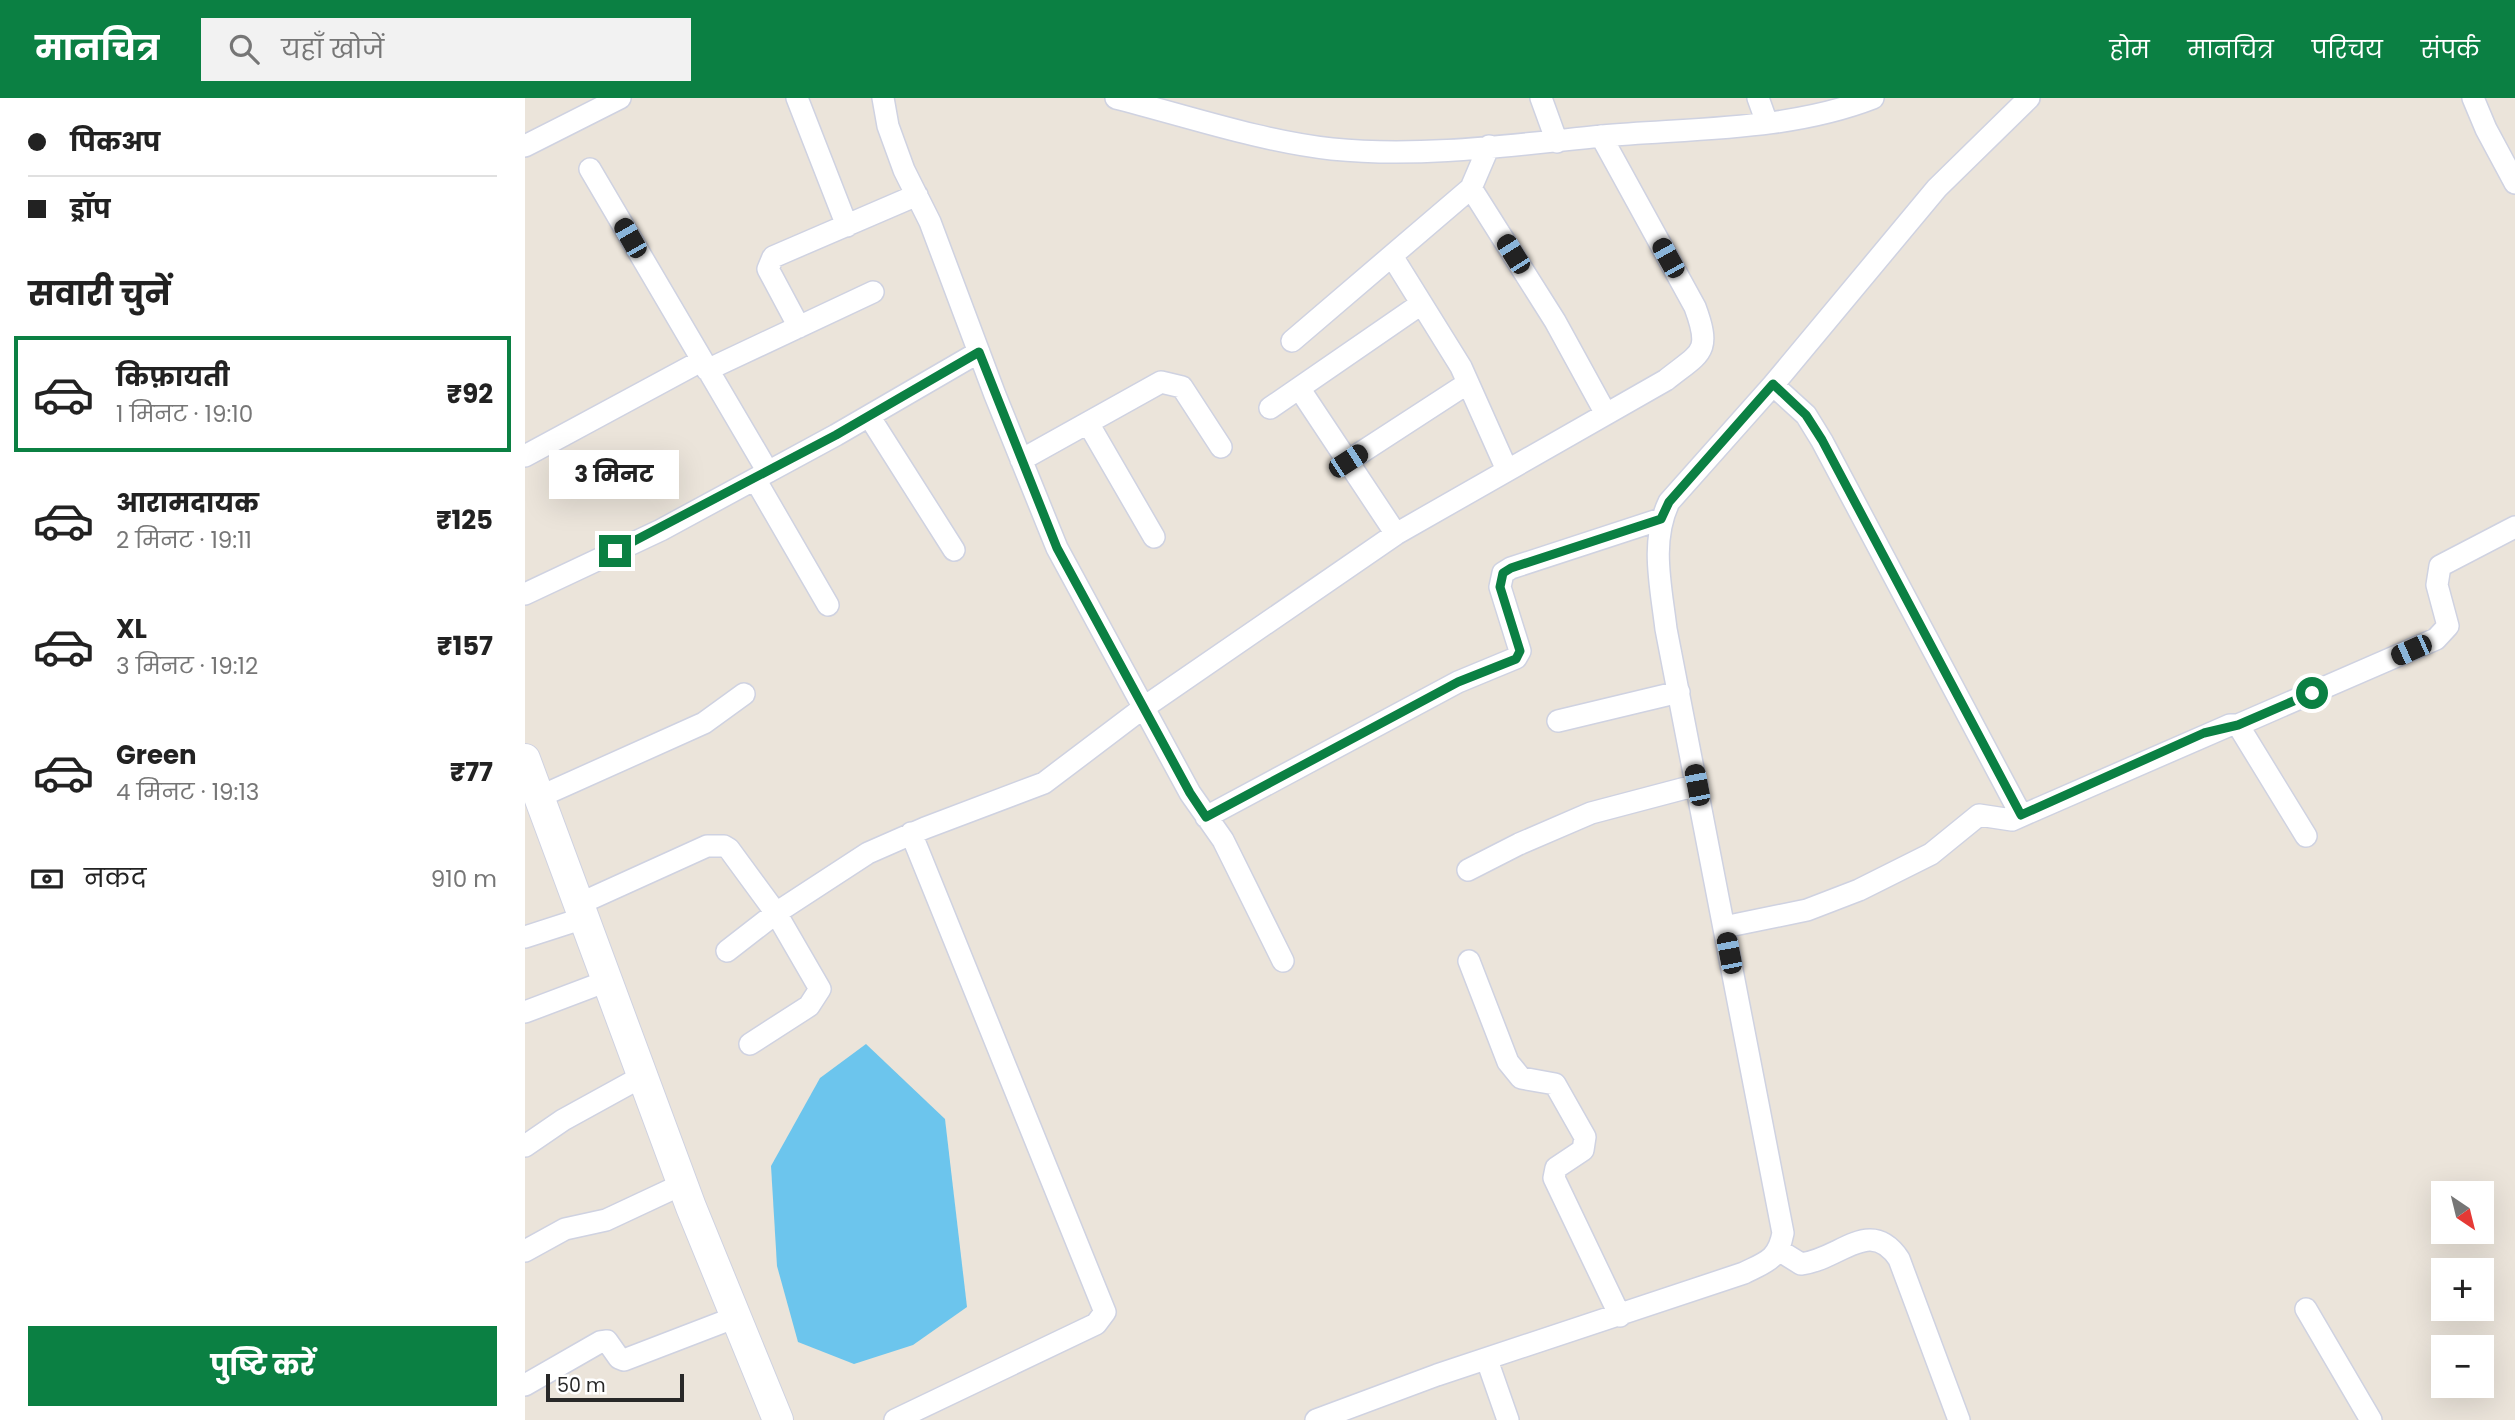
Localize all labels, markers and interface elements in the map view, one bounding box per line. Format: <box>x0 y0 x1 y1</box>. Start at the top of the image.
search box <box>201 18 691 81</box>
text: मानचित्र <box>35 25 159 72</box>
icon: search <box>225 30 263 68</box>
text: यहाँ खोजें <box>281 31 384 67</box>
text: होम <box>2110 33 2150 66</box>
text: मानचित्र <box>2188 33 2274 66</box>
text: परिचय <box>2312 33 2383 66</box>
text: संपर्क <box>2421 33 2480 66</box>
text: पिकअप <box>70 124 160 160</box>
text: ड्रॉप <box>70 191 111 227</box>
car <box>611 215 650 261</box>
car <box>1493 231 1534 277</box>
car <box>1649 235 1688 281</box>
text: सवारी चुनें <box>28 271 170 316</box>
text: किफ़ायती <box>116 359 230 395</box>
icon: car <box>32 363 95 426</box>
text: ₹92 <box>447 376 493 412</box>
text: 1 मिनट · 19:10 <box>116 398 253 430</box>
car <box>1325 441 1372 481</box>
callout: 3 मिनट <box>550 449 680 498</box>
text: 3 मिनट <box>574 458 654 490</box>
text: आरामदायक <box>116 485 259 521</box>
icon: car <box>32 489 95 552</box>
text: ₹125 <box>436 502 493 538</box>
text: 2 मिनट · 19:11 <box>116 524 252 556</box>
route end <box>599 535 631 567</box>
text: XL <box>116 611 147 647</box>
icon: car <box>32 615 95 678</box>
text: ₹157 <box>437 628 493 664</box>
car <box>2388 632 2435 668</box>
text: 3 मिनट · 19:12 <box>116 650 258 682</box>
route start <box>2296 677 2328 709</box>
text: Green <box>116 737 197 773</box>
icon: car <box>32 741 95 804</box>
text: ₹77 <box>450 754 493 790</box>
car <box>1683 762 1712 808</box>
text: 4 मिनट · 19:13 <box>116 776 259 808</box>
icon: cash <box>28 860 66 898</box>
text: नकद <box>84 860 146 896</box>
text: 910 m <box>431 863 497 895</box>
car <box>1715 930 1744 976</box>
north arrow <box>2431 1181 2494 1244</box>
map controls <box>2431 1181 2494 1398</box>
button: + <box>2431 1258 2494 1321</box>
button: पुष्टि करें <box>28 1326 497 1406</box>
button: − <box>2431 1335 2494 1398</box>
scale bar <box>546 1371 684 1403</box>
text: 50 m <box>557 1372 606 1399</box>

